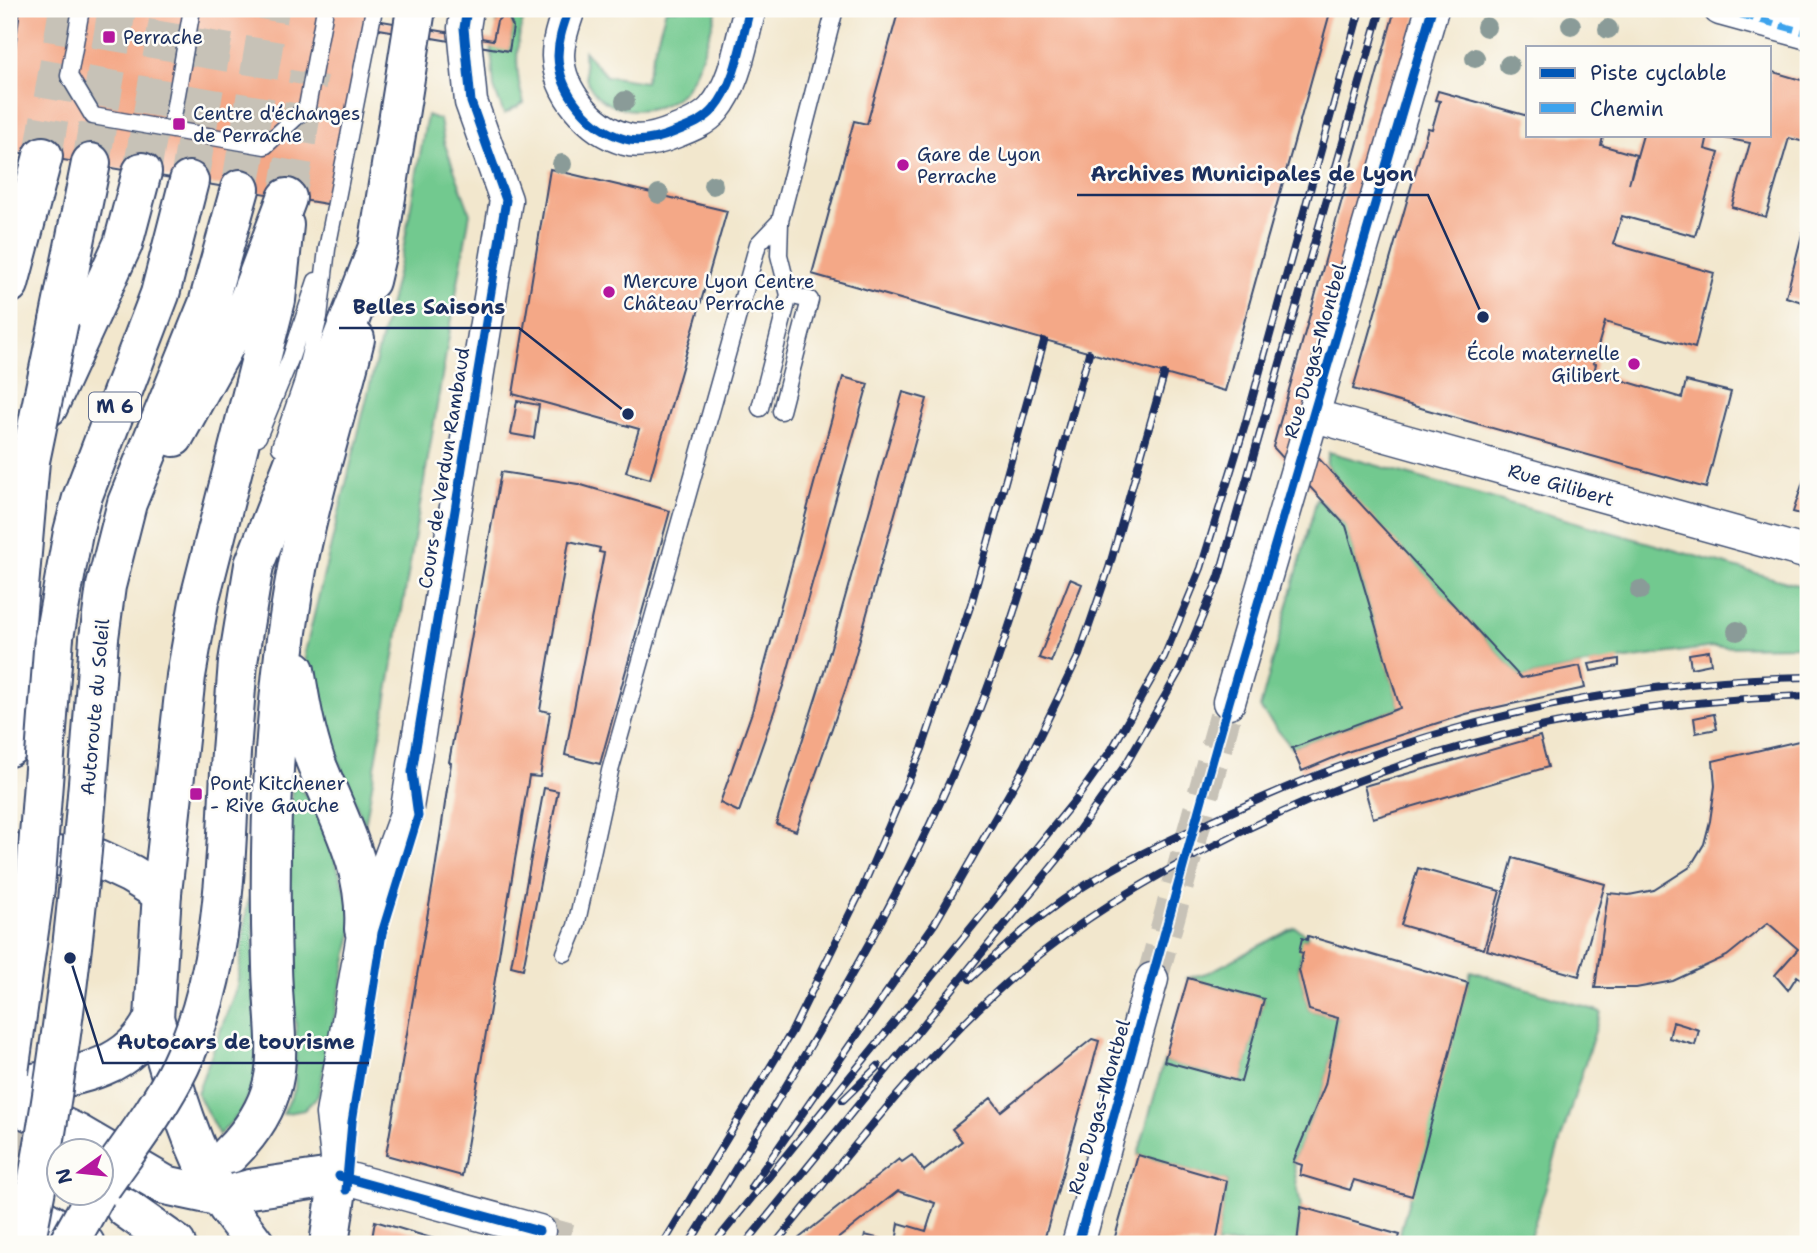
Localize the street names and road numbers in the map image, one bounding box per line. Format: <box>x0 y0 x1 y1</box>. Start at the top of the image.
street label: Rue Dugas-Montbel <box>1278 260 1352 441</box>
street label: Cours de Verdun Rambaud <box>413 346 475 590</box>
road number: M 6 <box>89 393 141 422</box>
street label: Rue Gilibert <box>1505 458 1617 512</box>
street label: Autoroute du Soleil <box>75 617 115 796</box>
street label: Rue Dugas-Montbel <box>1062 1016 1136 1197</box>

